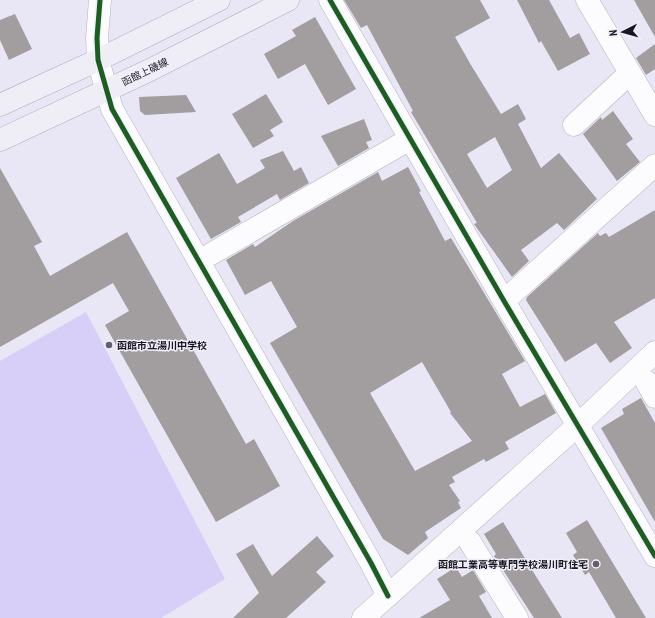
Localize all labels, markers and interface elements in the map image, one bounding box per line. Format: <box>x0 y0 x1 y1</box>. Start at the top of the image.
north arrow <box>603 12 643 52</box>
text: N <box>606 29 620 37</box>
street label: 函館上磯線 <box>120 55 170 89</box>
place label: 函館市立湯川中学校 <box>117 339 207 352</box>
marker: 函館市立湯川中学校 <box>104 340 114 350</box>
place label: 函館工業高等専門学校湯川町住宅 <box>438 558 588 571</box>
marker: 函館工業高等専門学校湯川町住宅 <box>591 559 601 569</box>

